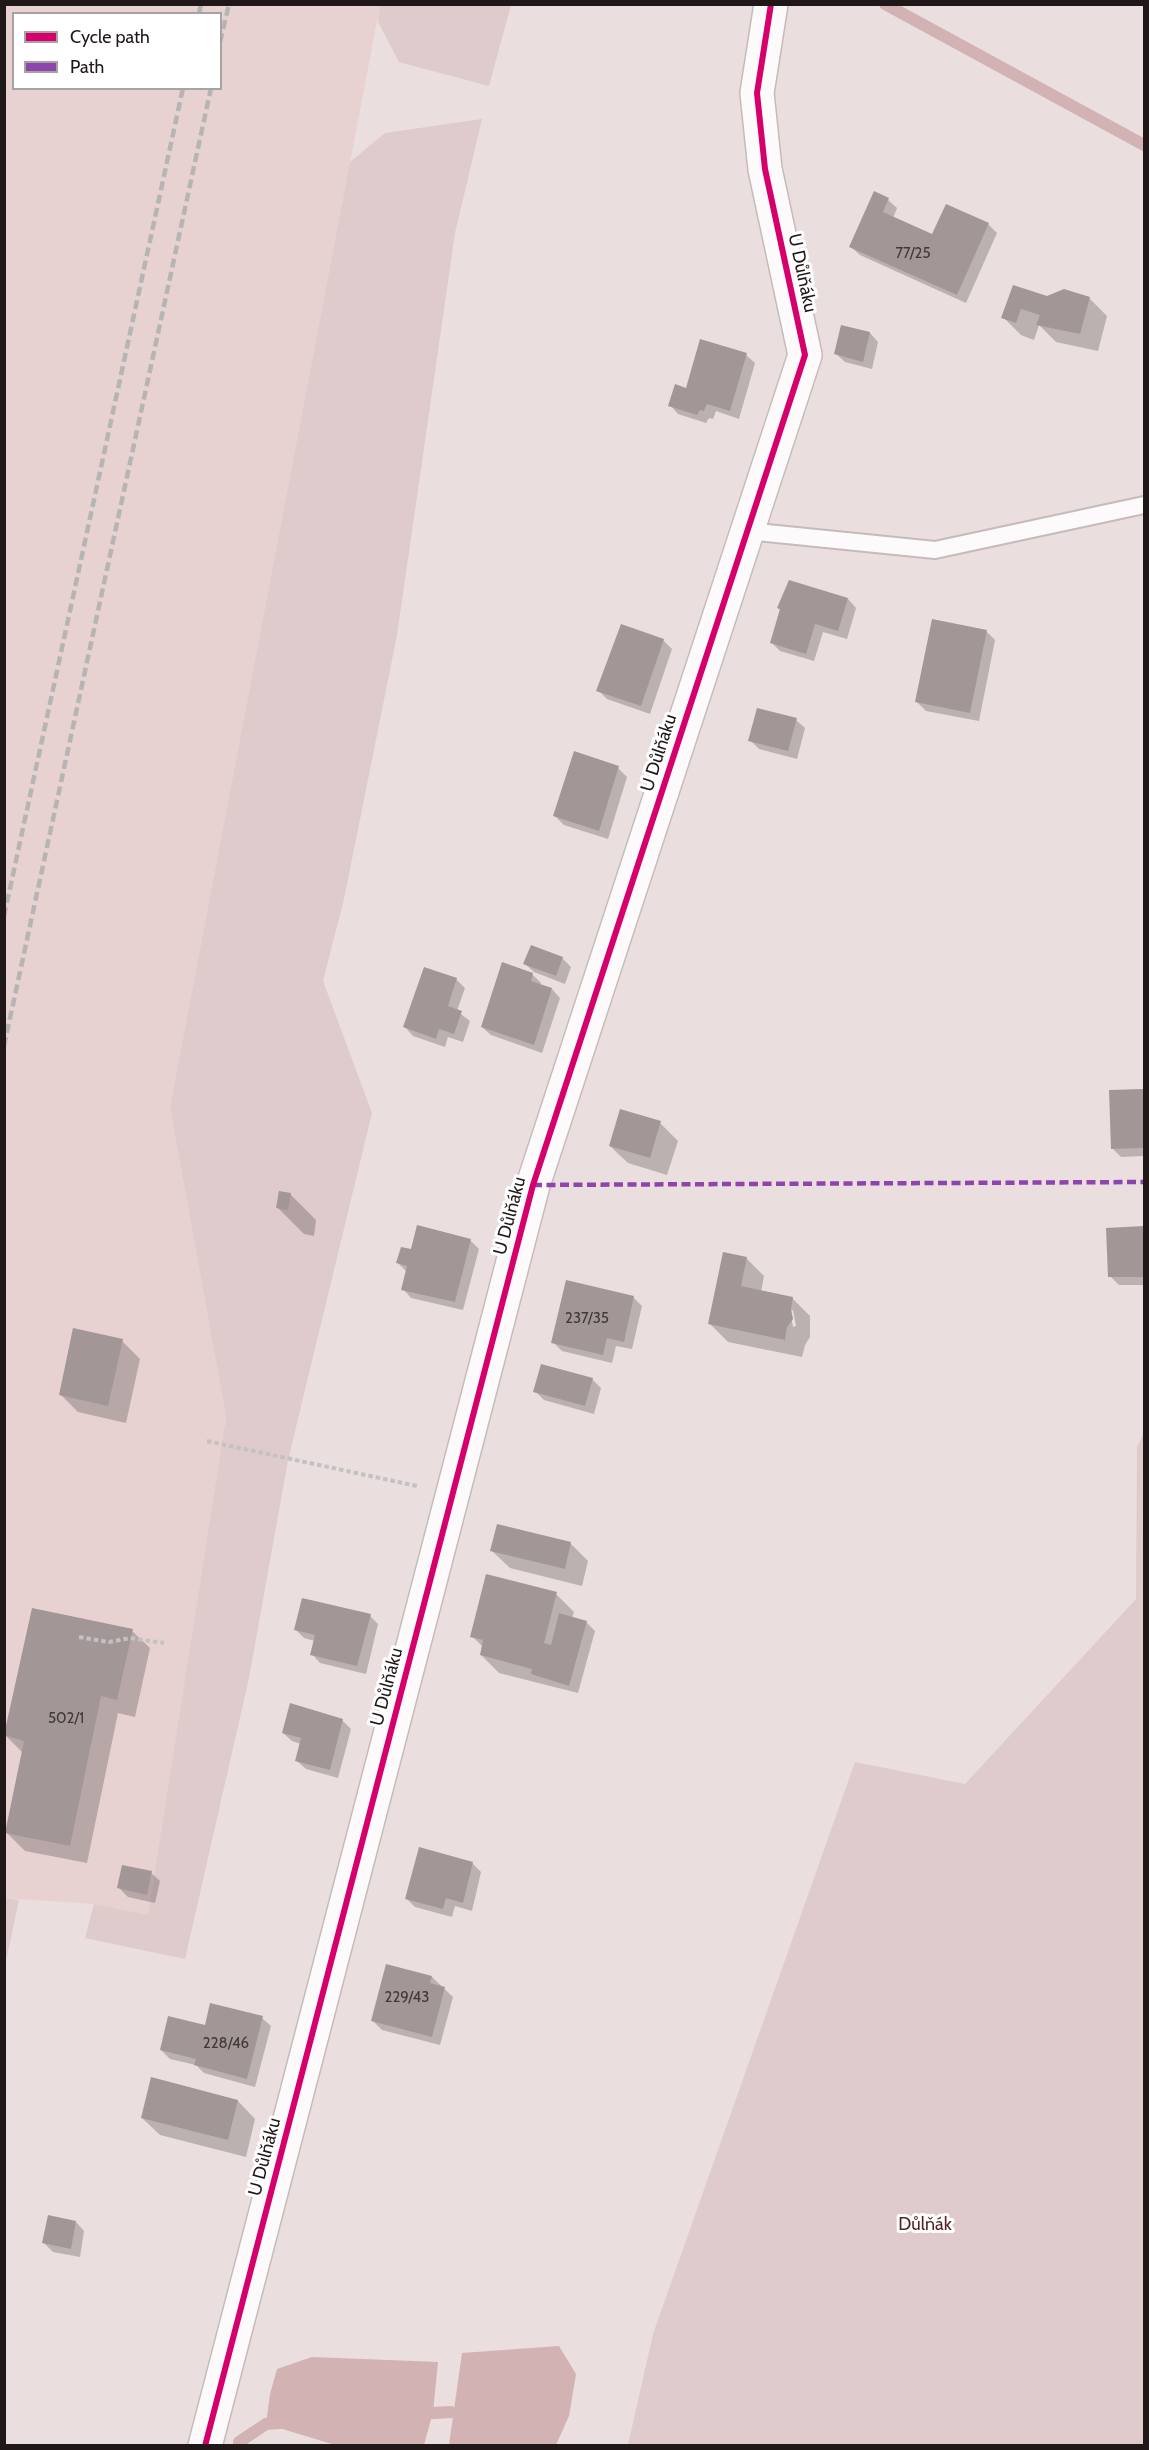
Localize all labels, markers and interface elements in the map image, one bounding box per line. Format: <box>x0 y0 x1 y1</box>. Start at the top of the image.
legend <box>12 12 222 90</box>
text: Cycle path <box>70 26 150 48</box>
text: Path <box>70 56 104 78</box>
street label: U Důlňáku <box>783 232 821 314</box>
house number: 77/25 <box>895 245 931 263</box>
street label: U Důlňáku <box>636 712 682 794</box>
street label: U Důlňáku <box>489 1175 531 1257</box>
house number: 237/35 <box>565 1310 609 1328</box>
street label: U Důlňáku <box>366 1646 408 1728</box>
house number: 502/1 <box>48 1710 84 1728</box>
house number: 229/43 <box>385 1989 429 2007</box>
house number: 228/46 <box>203 2035 249 2053</box>
street label: U Důlňáku <box>244 2116 286 2198</box>
park label: Důlňák <box>898 2214 952 2236</box>

